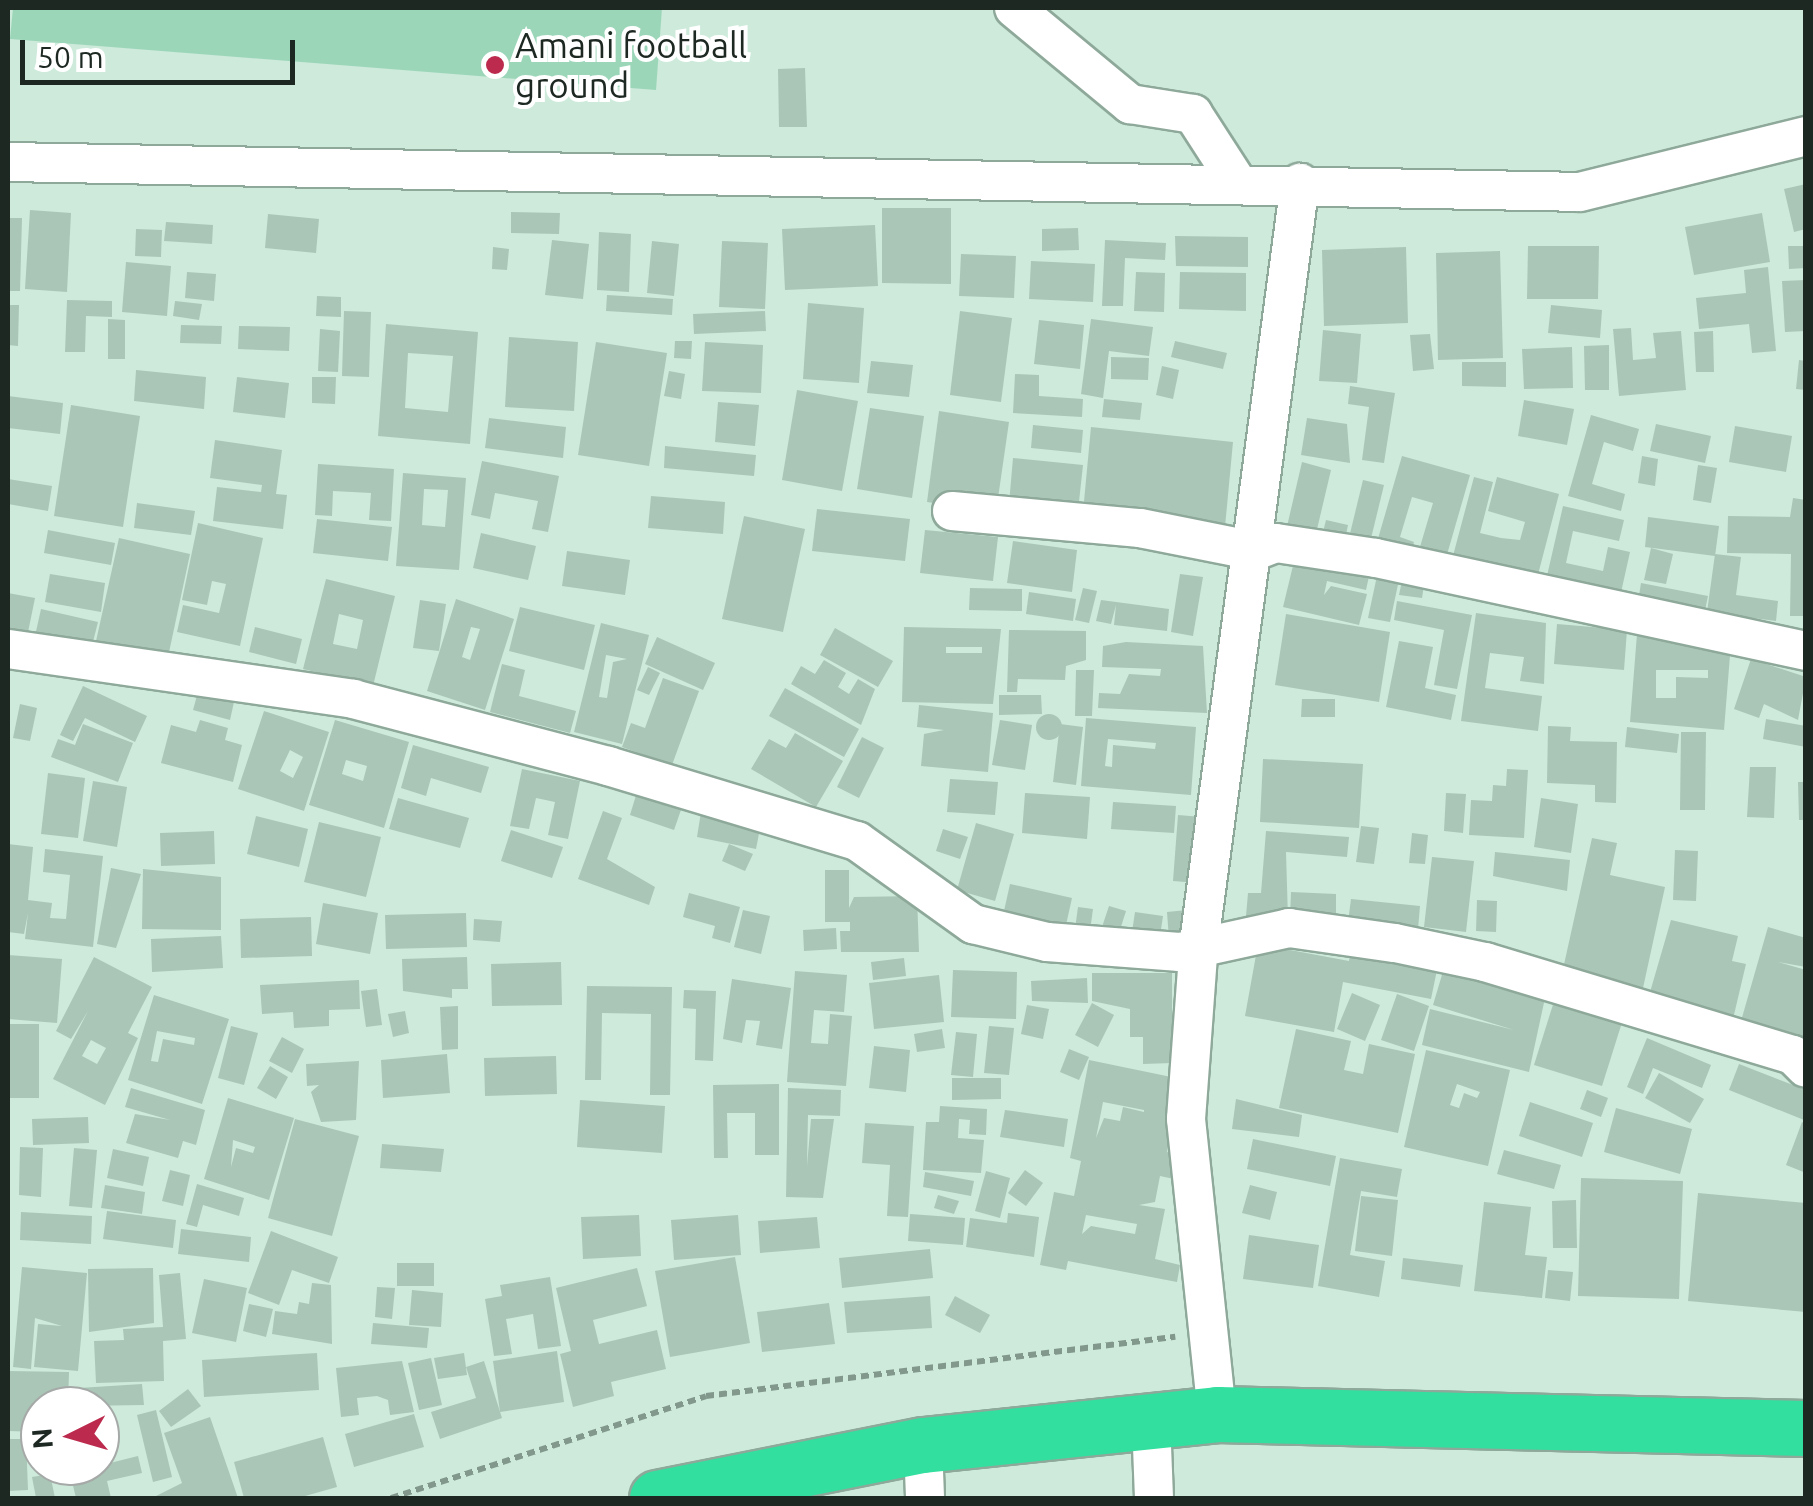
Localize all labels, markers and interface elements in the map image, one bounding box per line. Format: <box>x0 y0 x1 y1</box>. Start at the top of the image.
scale bar <box>25 20 300 82</box>
place label: Amani football ground <box>515 24 747 106</box>
text: 50 m <box>37 40 104 74</box>
marker: Amani football ground <box>484 54 506 76</box>
north arrow <box>20 1386 120 1486</box>
text: N <box>25 1427 58 1450</box>

